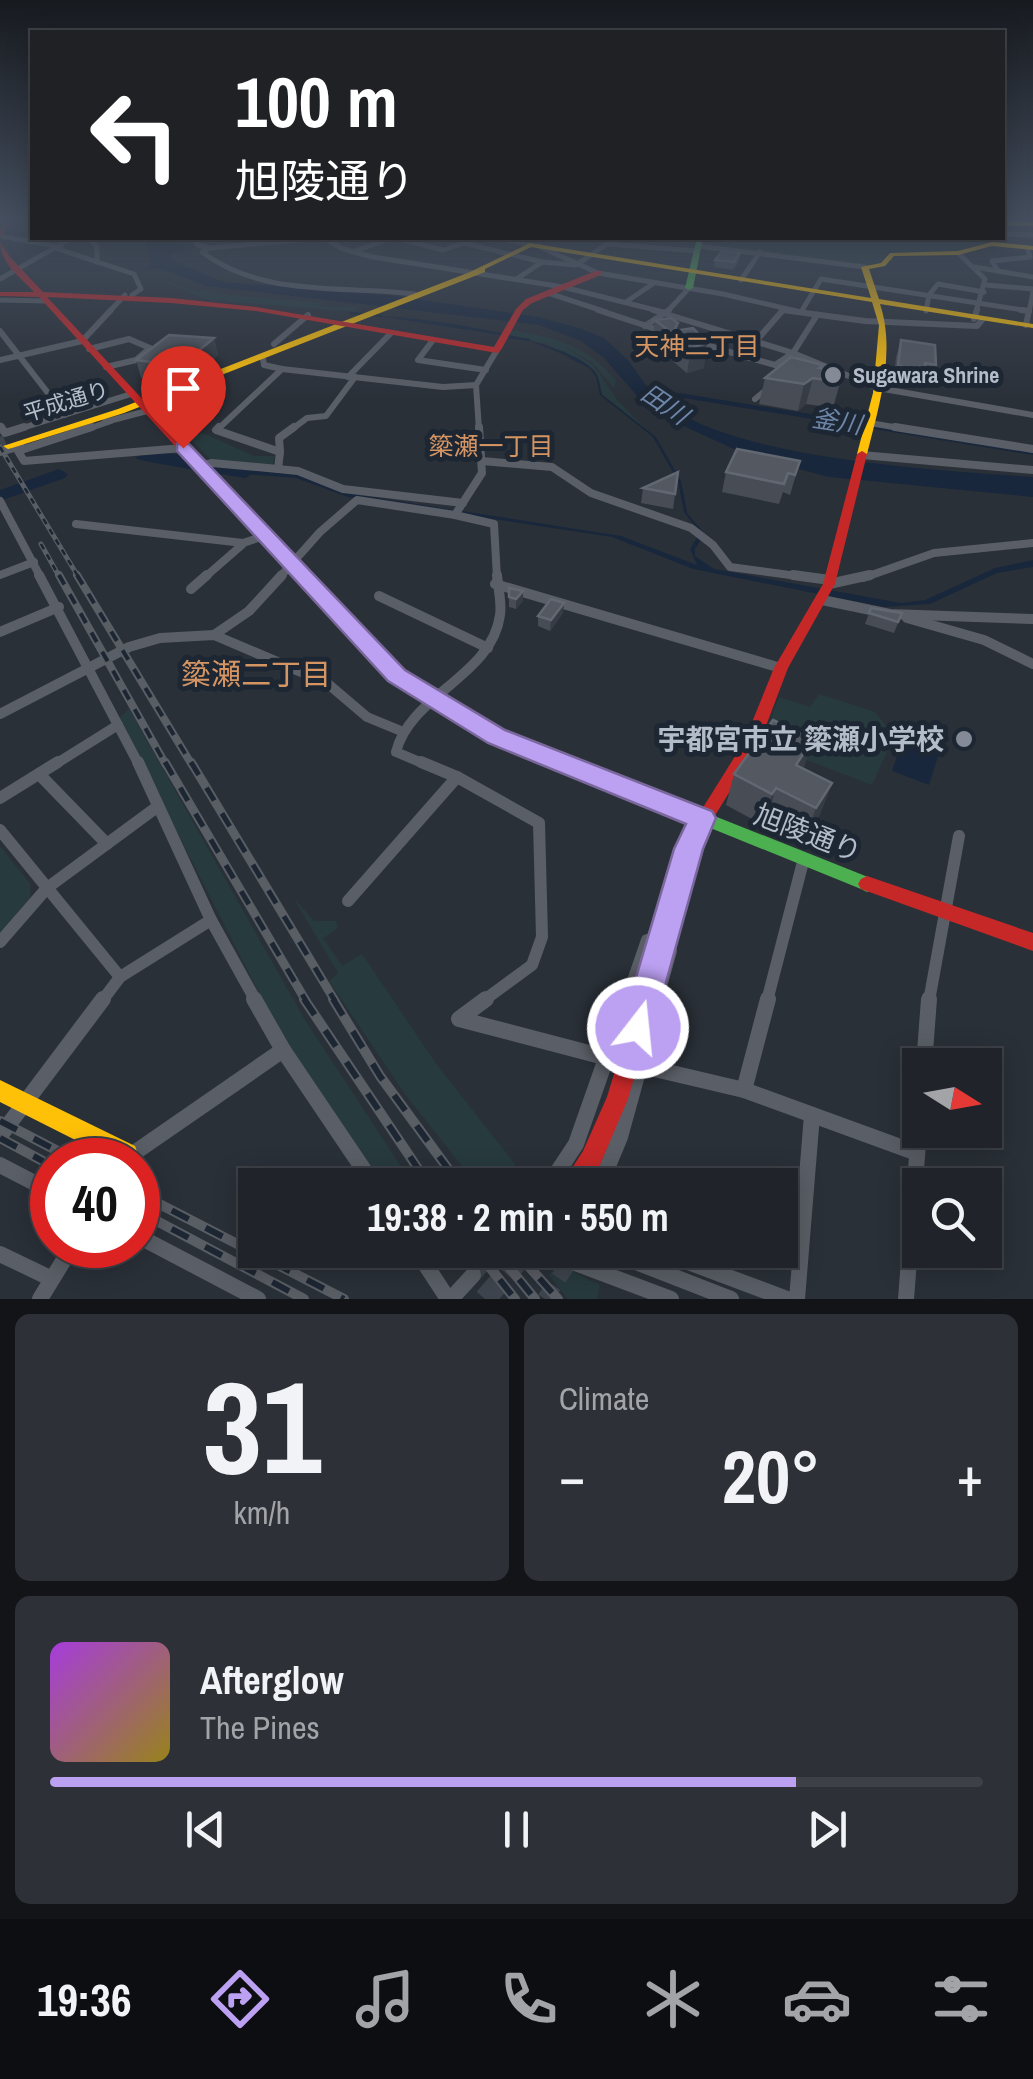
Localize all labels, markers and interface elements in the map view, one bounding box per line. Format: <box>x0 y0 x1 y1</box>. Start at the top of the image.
text: 100 m <box>235 55 398 149</box>
icon: left <box>70 70 200 200</box>
text: 旭陵通り <box>235 150 415 211</box>
district label: 天神二丁目 <box>634 329 760 363</box>
pin <box>141 346 226 449</box>
place label: Sugawara Shrine <box>853 360 999 390</box>
icon: arrive <box>156 361 211 416</box>
marker: Sugawara Shrine <box>822 364 844 386</box>
street label: 平成通り <box>20 374 112 428</box>
water label: 田川 <box>635 376 698 434</box>
water label: 釜川 <box>810 400 867 442</box>
district label: 簗瀬一丁目 <box>428 429 554 463</box>
district label: 簗瀬二丁目 <box>181 654 331 694</box>
place label: 宇都宮市立 簗瀬小学校 <box>658 720 944 758</box>
marker: 宇都宮市立 簗瀬小学校 <box>953 728 975 750</box>
street label: 旭陵通り <box>749 795 867 871</box>
position arrow <box>586 976 690 1080</box>
north arrow <box>902 1048 1002 1148</box>
map controls <box>902 1048 1002 1268</box>
speed limit sign: 40 <box>30 1138 160 1268</box>
button: search <box>902 1168 1002 1268</box>
text: 19:38 · 2 min · 550 m <box>367 1192 669 1243</box>
text: 31 <box>203 1338 321 1514</box>
text: Climate <box>559 1377 649 1420</box>
text: 20° <box>722 1425 820 1526</box>
text: − <box>559 1439 585 1513</box>
text: + <box>957 1439 983 1513</box>
text: km/h <box>234 1491 290 1534</box>
text: Afterglow <box>200 1655 344 1706</box>
text: The Pines <box>200 1706 320 1749</box>
icon: previous <box>178 1802 233 1857</box>
icon: pause <box>489 1802 544 1857</box>
icon: next <box>800 1802 855 1857</box>
icon: directions <box>205 1964 275 2034</box>
icon: music <box>350 1964 420 2034</box>
icon: phone <box>494 1964 564 2034</box>
icon: climate <box>638 1964 708 2034</box>
icon: car <box>782 1964 852 2034</box>
icon: filters <box>926 1964 996 2034</box>
text: 19:36 <box>37 1969 131 2030</box>

